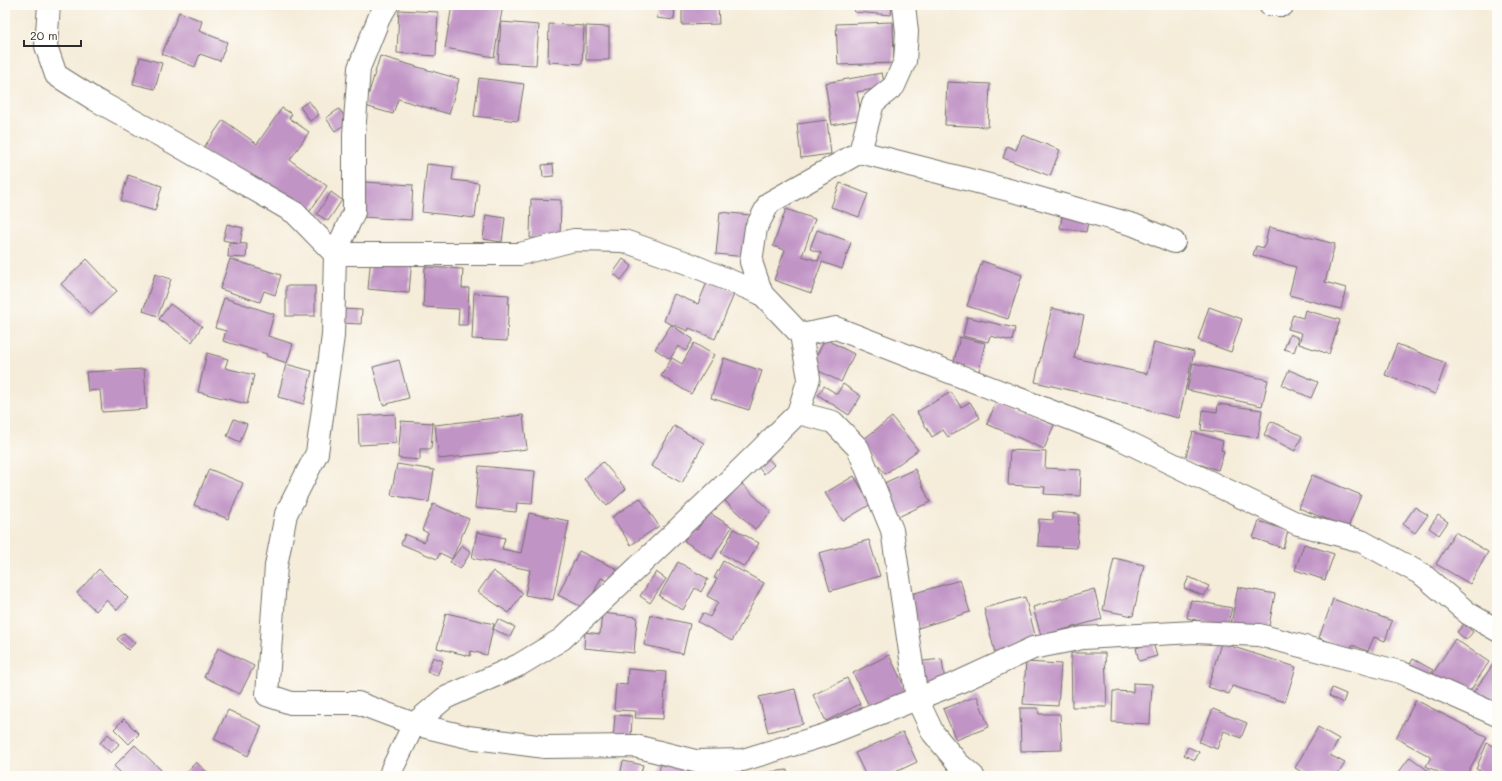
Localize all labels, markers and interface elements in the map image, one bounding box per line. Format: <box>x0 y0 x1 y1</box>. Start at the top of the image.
scale bar <box>24 22 81 48</box>
text: 20 m <box>30 27 58 43</box>

